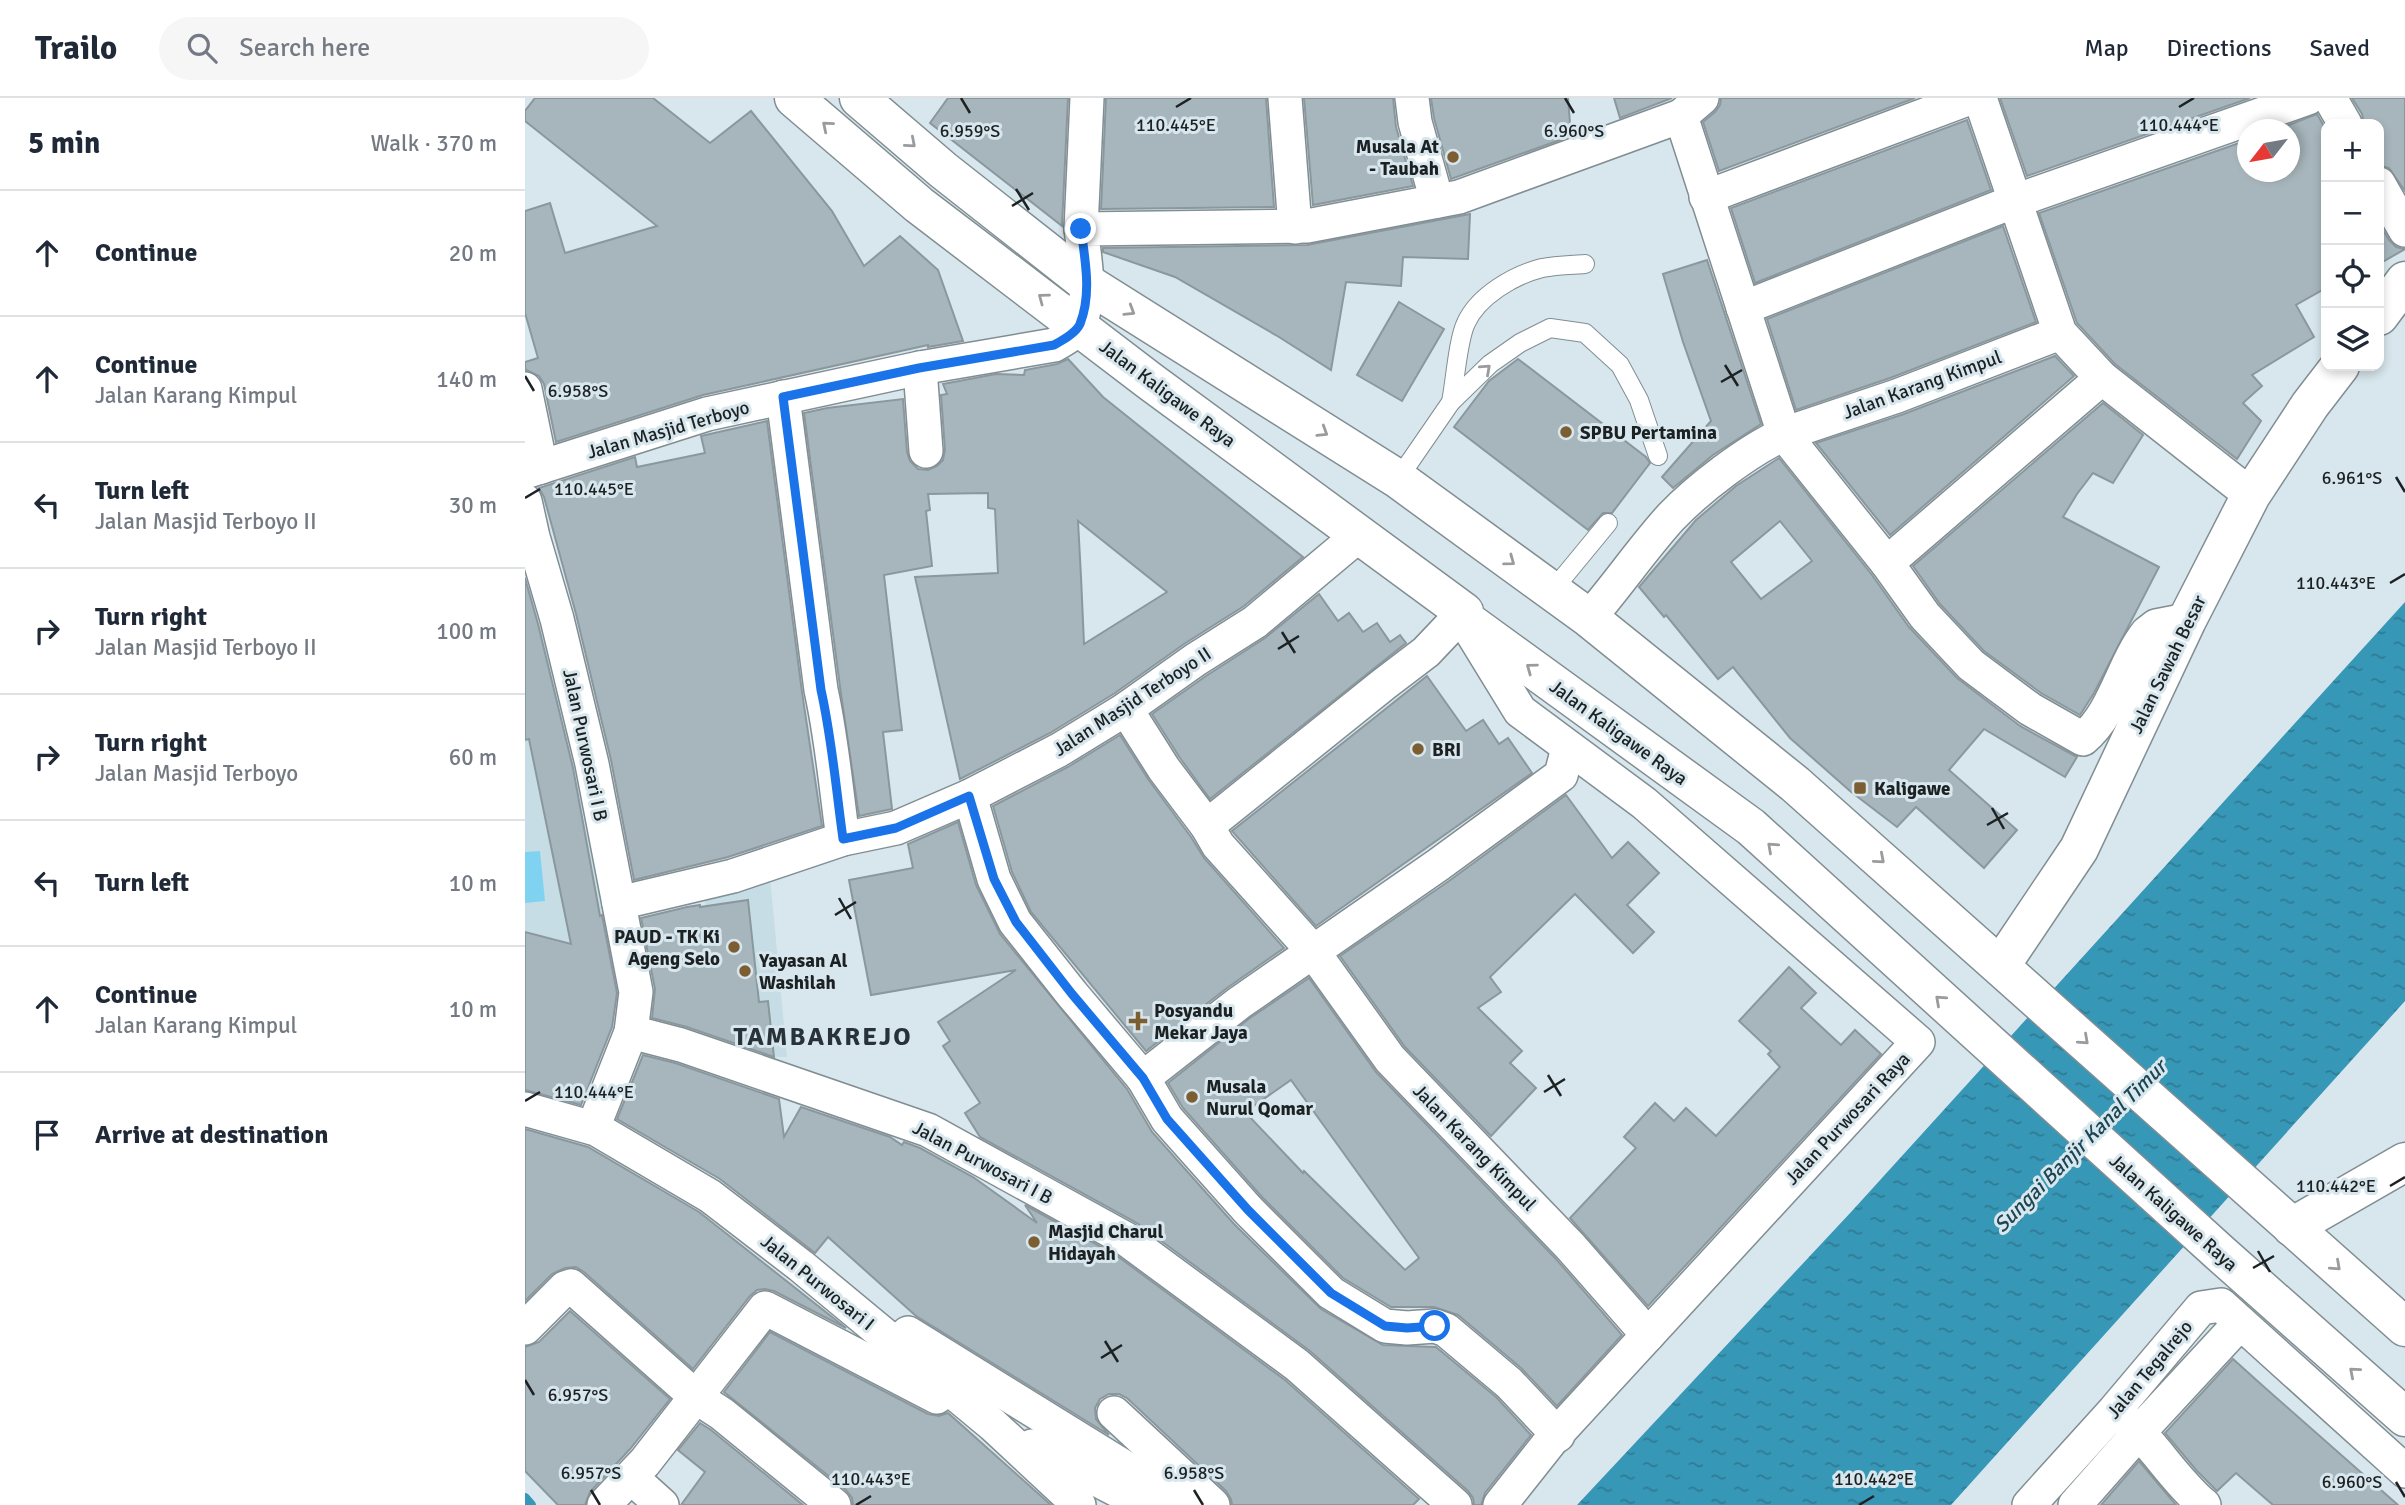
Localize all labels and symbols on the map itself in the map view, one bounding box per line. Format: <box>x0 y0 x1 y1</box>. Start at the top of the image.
text: 110.445°E <box>1136 114 1216 136</box>
text: 110.444°E <box>2139 114 2219 136</box>
north arrow <box>2237 119 2300 182</box>
text: 6.959°S <box>940 120 1000 142</box>
text: 6.960°S <box>1544 120 1604 142</box>
one-way arrow <box>822 121 834 134</box>
one-way arrow <box>903 135 916 147</box>
place label: Musala At - Taubah <box>1356 135 1439 181</box>
marker: Musala At - Taubah <box>1445 149 1461 165</box>
route end <box>1065 213 1096 244</box>
one-way arrow <box>1038 294 1050 306</box>
one-way arrow <box>1122 302 1135 315</box>
street label: Jalan Kaligawe Raya <box>1094 335 1240 453</box>
street label: Jalan Karang Kimpul <box>1840 345 2005 425</box>
one-way arrow <box>1478 365 1491 377</box>
text: 6.958°S <box>548 380 608 402</box>
street label: Jalan Masjid Terboyo <box>584 395 752 465</box>
place label: SPBU Pertamina <box>1580 421 1717 445</box>
one-way arrow <box>1315 423 1328 436</box>
marker: SPBU Pertamina <box>1558 424 1574 440</box>
text: 6.961°S <box>2322 467 2382 489</box>
text: 110.445°E <box>554 478 634 500</box>
one-way arrow <box>1502 552 1515 565</box>
text: 110.443°E <box>2296 572 2376 594</box>
street label: Jalan Sawah Besar <box>2124 591 2212 738</box>
street label: Jalan Masjid Terboyo II <box>1049 642 1216 762</box>
one-way arrow <box>1526 663 1539 676</box>
street label: Jalan Purwosari I B <box>557 667 613 823</box>
street label: Jalan Kaligawe Raya <box>1545 675 1692 791</box>
place label: BRI <box>1432 738 1461 762</box>
marker: BRI <box>1410 741 1426 757</box>
place label: Kaligawe <box>1874 777 1950 801</box>
marker: Kaligawe <box>1852 780 1868 796</box>
one-way arrow <box>1767 843 1780 855</box>
one-way arrow <box>1871 851 1884 863</box>
place label: PAUD - TK Ki Ageng Selo <box>614 925 720 971</box>
marker: PAUD - TK Ki Ageng Selo <box>726 939 742 955</box>
place label: Yayasan Al Washilah <box>758 949 847 995</box>
marker: Yayasan Al Washilah <box>737 963 753 979</box>
one-way arrow <box>1935 996 1948 1008</box>
place label: Posyandu Mekar Jaya <box>1154 999 1248 1045</box>
marker: Posyandu Mekar Jaya <box>1128 1011 1148 1031</box>
district label: TAMBAKREJO <box>734 1021 912 1053</box>
one-way arrow <box>2076 1032 2089 1044</box>
street label: Jalan Purwosari Raya <box>1780 1047 1915 1190</box>
water label: Sungai Banjir Kanal Timur <box>1988 1052 2174 1238</box>
place label: Musala Nurul Qomar <box>1206 1075 1313 1121</box>
street label: Jalan Karang Kimpul <box>1408 1079 1541 1216</box>
text: 110.444°E <box>554 1081 634 1103</box>
marker: Musala Nurul Qomar <box>1184 1089 1200 1105</box>
street label: Jalan Purwosari I B <box>908 1116 1057 1210</box>
street label: Jalan Kaligawe Raya <box>2104 1149 2243 1277</box>
text: 110.442°E <box>2296 1175 2376 1197</box>
place label: Masjid Charul Hidayah <box>1048 1220 1164 1266</box>
street label: Jalan Purwosari I <box>756 1230 879 1336</box>
marker: Masjid Charul Hidayah <box>1026 1234 1042 1250</box>
one-way arrow <box>2328 1258 2341 1270</box>
route start <box>1419 1310 1450 1341</box>
street label: Jalan Tegalrejo <box>2102 1315 2198 1424</box>
one-way arrow <box>2349 1368 2362 1380</box>
text: 6.957°S <box>548 1384 608 1406</box>
text: 6.957°S <box>561 1462 621 1484</box>
text: 6.958°S <box>1164 1462 1224 1484</box>
text: 110.443°E <box>831 1468 911 1490</box>
text: 110.442°E <box>1834 1468 1914 1490</box>
text: 6.960°S <box>2322 1471 2382 1493</box>

